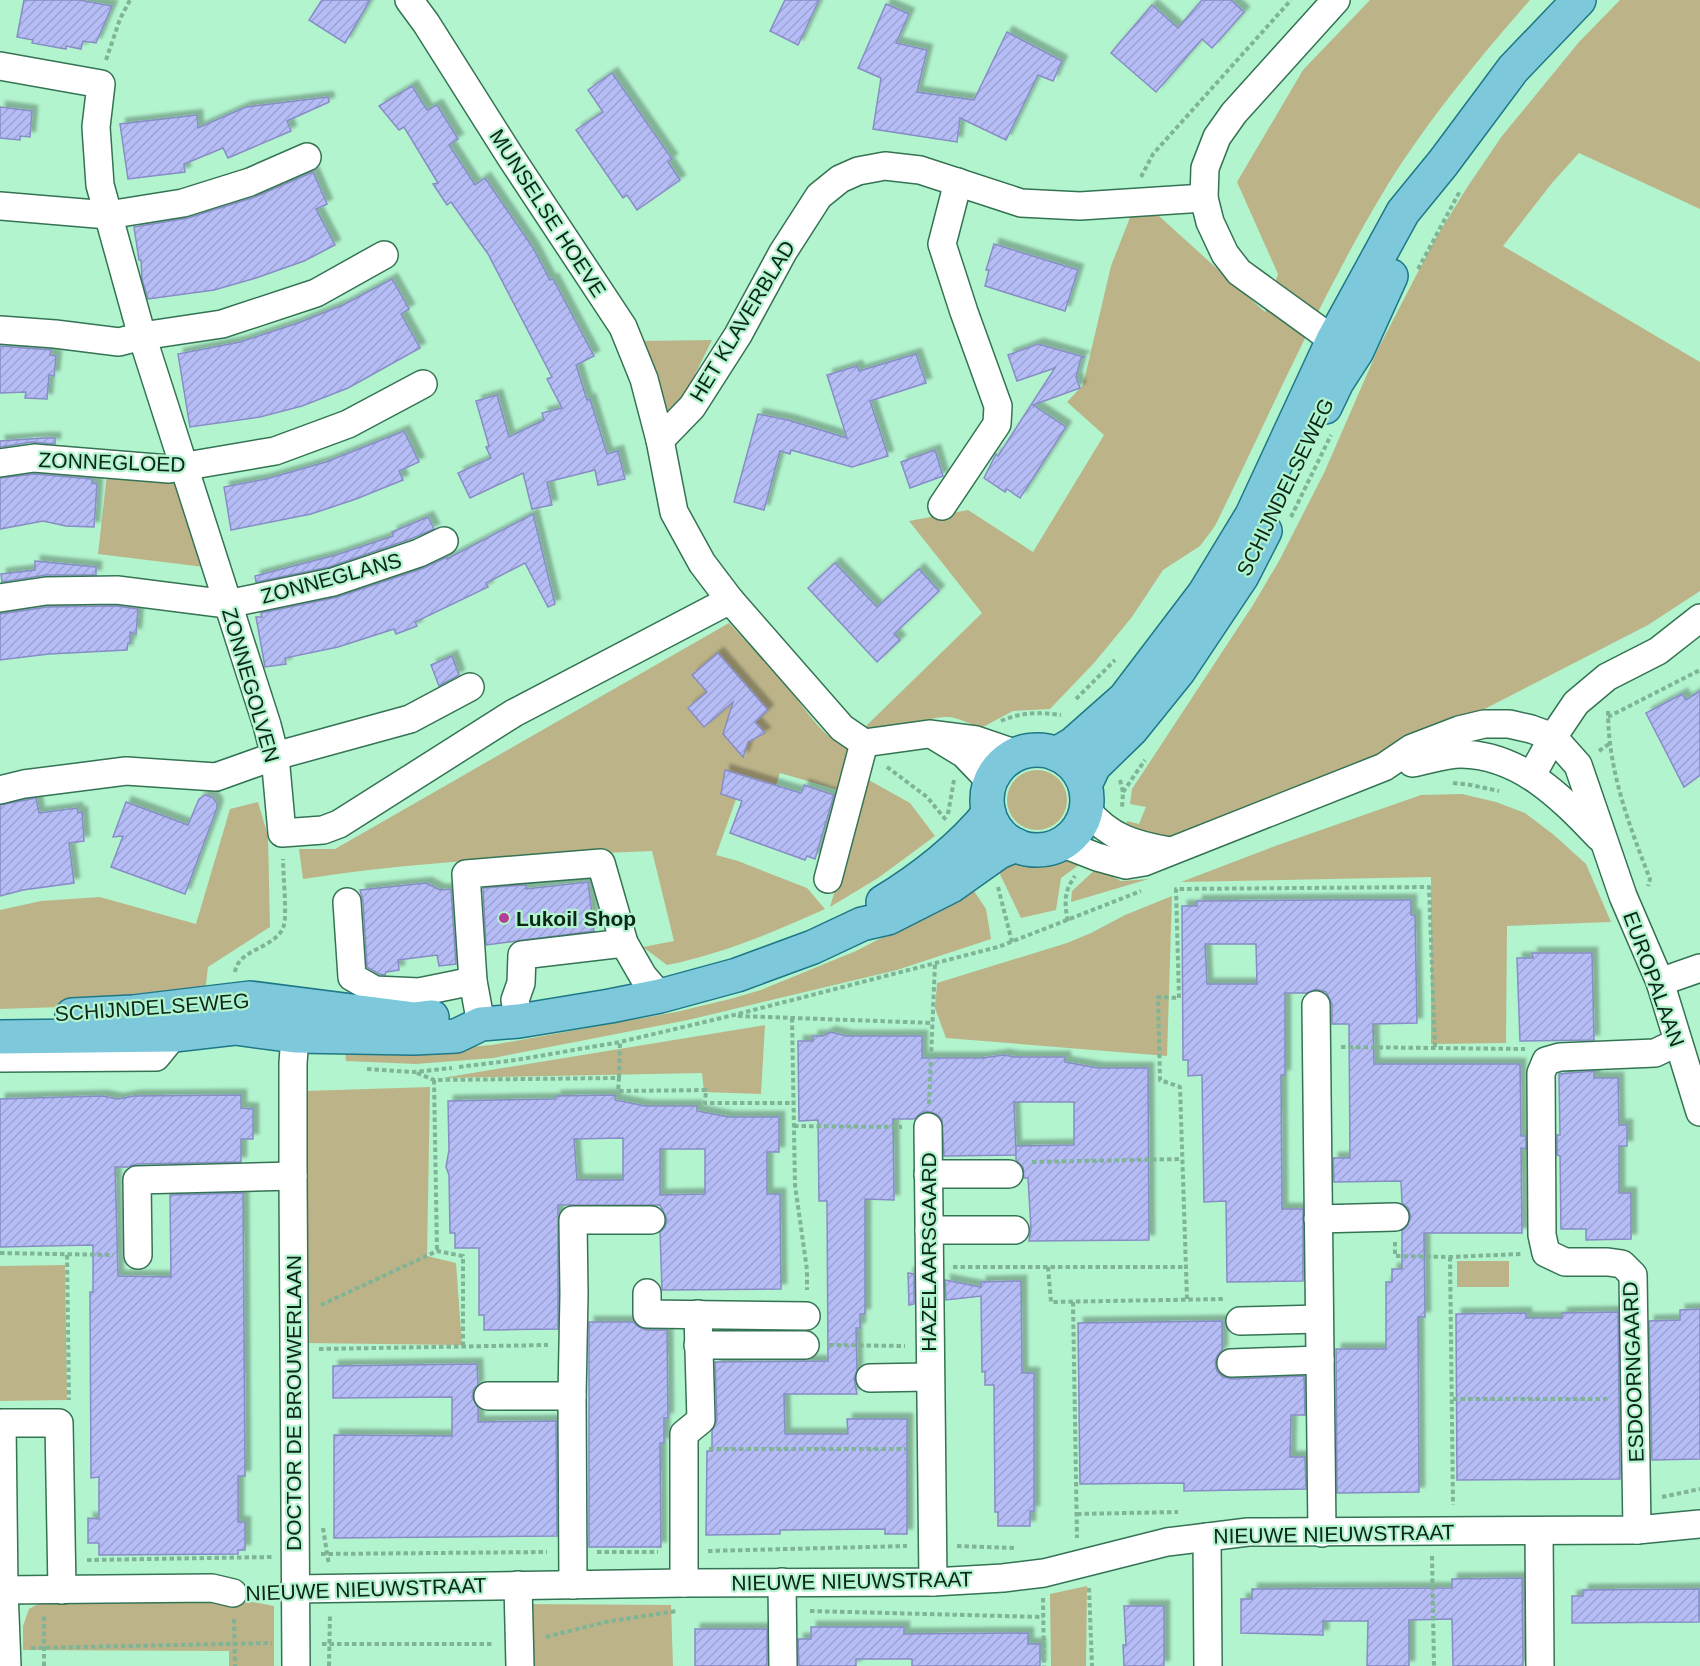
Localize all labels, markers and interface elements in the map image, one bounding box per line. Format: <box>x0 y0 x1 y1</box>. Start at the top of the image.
street label: MUNSELSE HOEVE <box>485 125 611 301</box>
street label: HET KLAVERBLAD <box>685 236 799 406</box>
street label: SCHIJNDELSEWEG <box>1232 394 1338 580</box>
street label: ZONNEGLOED <box>38 448 186 476</box>
street label: ZONNEGLANS <box>258 548 404 608</box>
street label: ZONNEGOLVEN <box>218 605 284 765</box>
place label: Lukoil Shop <box>516 907 636 930</box>
street label: EUROPALAAN <box>1619 908 1689 1050</box>
marker: Lukoil Shop <box>497 911 511 925</box>
street label: SCHIJNDELSEWEG <box>54 989 250 1025</box>
street label: HAZELAARSGAARD <box>917 1152 940 1352</box>
street label: DOCTOR DE BROUWERLAAN <box>282 1255 305 1551</box>
street label: ESDOORNGAARD <box>1618 1281 1648 1463</box>
street label: NIEUWE NIEUWSTRAAT <box>1213 1520 1455 1548</box>
street label: NIEUWE NIEUWSTRAAT <box>731 1567 973 1595</box>
street label: NIEUWE NIEUWSTRAAT <box>245 1573 487 1605</box>

